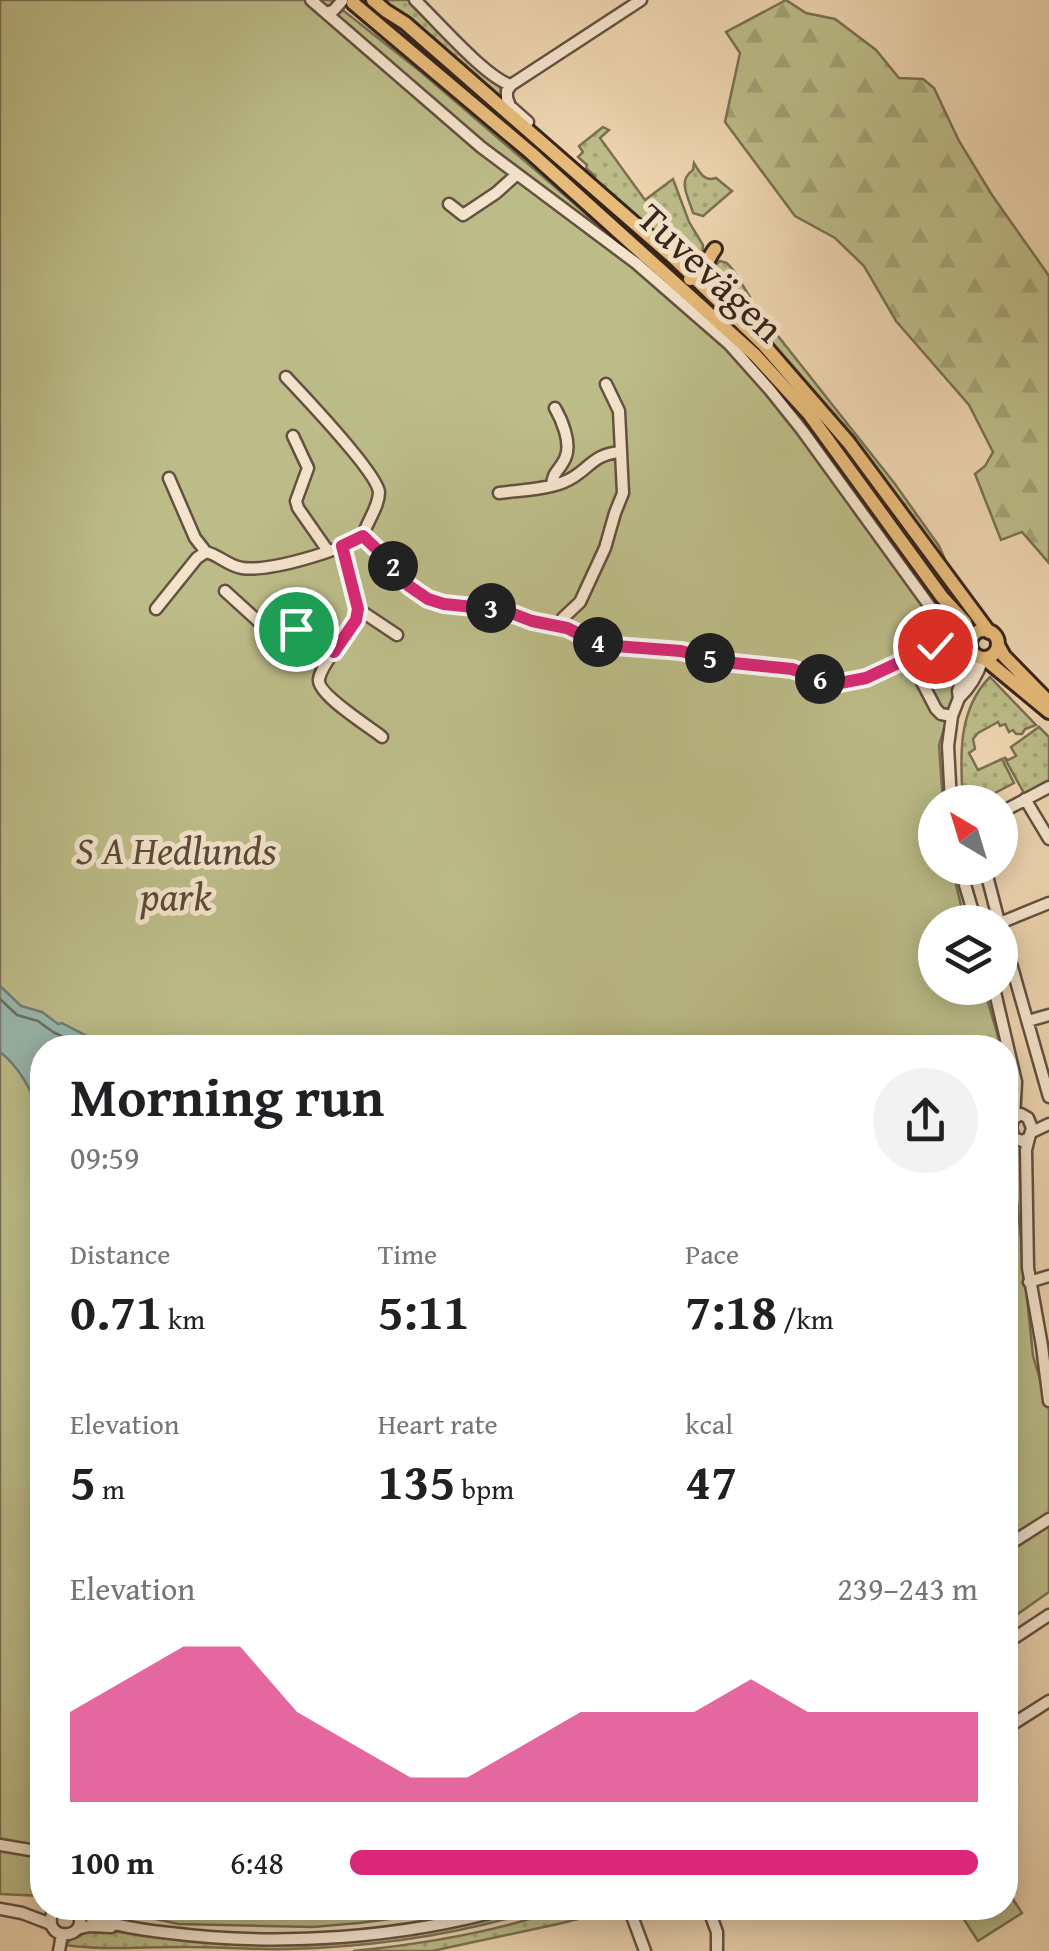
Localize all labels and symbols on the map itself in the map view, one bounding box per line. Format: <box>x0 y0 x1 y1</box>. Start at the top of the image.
street label: Tuvevägen <box>624 188 798 356</box>
pin: 2 <box>368 541 418 591</box>
pin: 3 <box>466 583 516 633</box>
pin <box>254 587 339 672</box>
pin <box>893 604 978 689</box>
pin: 4 <box>573 617 623 667</box>
pin: 5 <box>685 633 735 683</box>
pin: 6 <box>795 654 845 704</box>
north arrow <box>918 785 1018 885</box>
park label: S A Hedlunds park <box>76 820 277 925</box>

